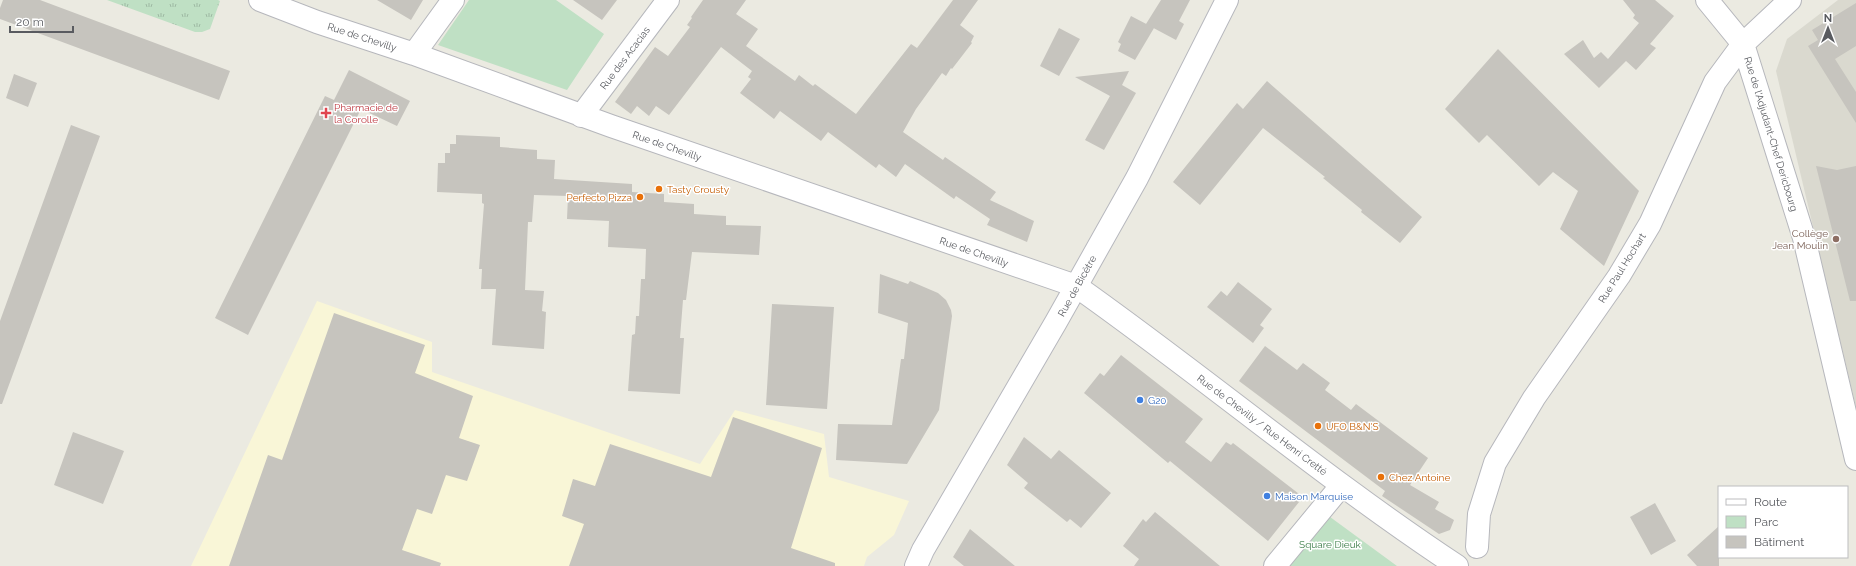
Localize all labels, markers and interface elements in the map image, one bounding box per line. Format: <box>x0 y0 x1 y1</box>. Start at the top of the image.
scale bar <box>10 8 73 34</box>
north arrow <box>1808 8 1848 48</box>
text: N <box>1824 12 1832 25</box>
text: 20 m <box>16 15 44 29</box>
street label: Rue de Chevilly <box>326 21 399 54</box>
street label: Rue des Acacias <box>598 24 652 91</box>
street label: Rue de l'Adjudant-Chef Dericbourg <box>1742 55 1800 213</box>
place label: Pharmacie de la Corolle <box>334 102 398 125</box>
marker: Pharmacie de la Corolle <box>321 108 331 118</box>
street label: Rue de Chevilly <box>631 129 703 163</box>
marker: Tasty Crousty <box>654 184 664 194</box>
place label: Tasty Crousty <box>667 184 730 195</box>
place label: Perfecto Pizza <box>567 192 632 203</box>
marker: Perfecto Pizza <box>635 192 645 202</box>
place label: Collège Jean Moulin <box>1772 228 1828 251</box>
street label: Rue Paul Hochart <box>1596 231 1648 305</box>
marker: Collège Jean Moulin <box>1831 234 1841 244</box>
street label: Rue de Chevilly <box>938 235 1010 269</box>
street label: Rue de Bicêtre <box>1056 253 1098 318</box>
street label: Rue de Chevilly / Rue Henri Cretté <box>1195 373 1329 477</box>
marker: G20 <box>1135 395 1145 405</box>
place label: G20 <box>1148 395 1167 406</box>
marker: UFO B&N'S <box>1313 421 1323 431</box>
place label: UFO B&N'S <box>1326 421 1378 432</box>
marker: Chez Antoine <box>1376 472 1386 482</box>
place label: Chez Antoine <box>1389 472 1450 483</box>
legend <box>1718 486 1848 558</box>
marker: Maison Marquise <box>1262 491 1272 501</box>
place label: Maison Marquise <box>1275 491 1353 502</box>
text: Route <box>1754 495 1787 509</box>
text: Parc <box>1754 515 1779 529</box>
text: Bâtiment <box>1754 535 1804 549</box>
park label: Square Dieuk <box>1299 539 1362 550</box>

